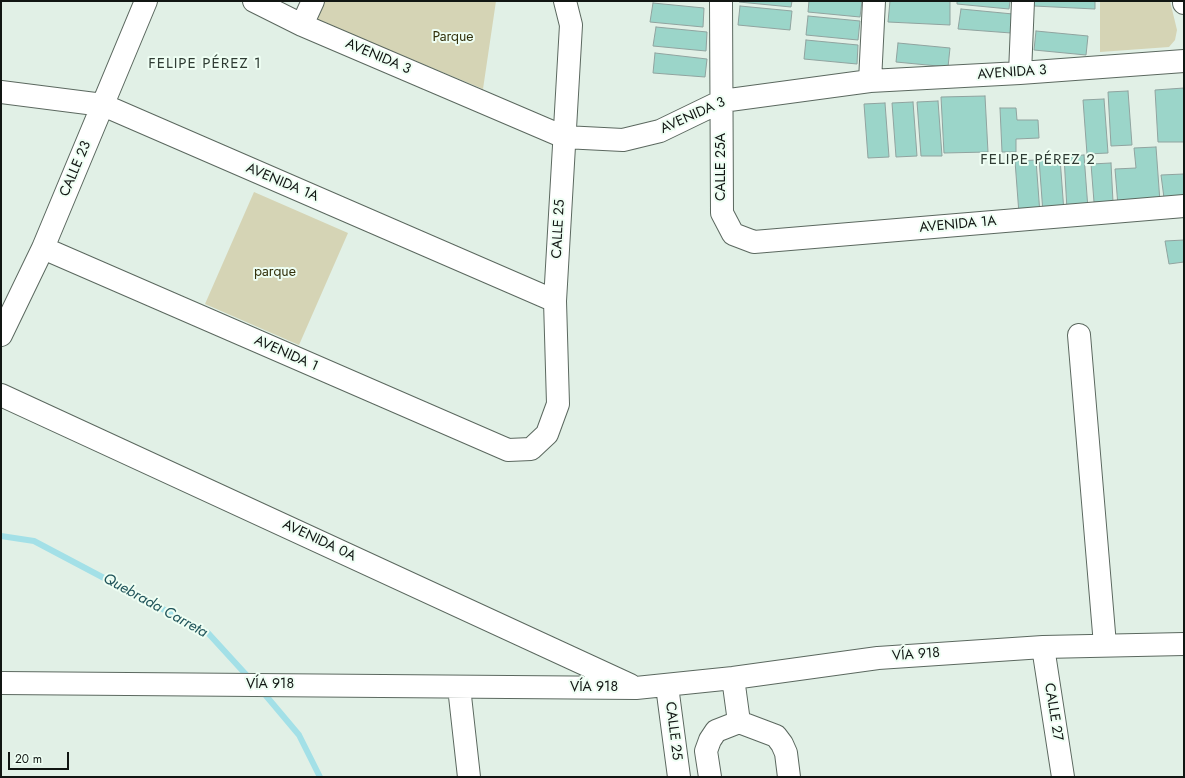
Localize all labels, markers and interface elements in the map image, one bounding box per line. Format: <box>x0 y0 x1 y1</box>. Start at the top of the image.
park label: Parque <box>432 30 474 46</box>
street label: AVENIDA 3 <box>343 36 413 78</box>
district label: FELIPE PÉREZ 1 <box>148 55 262 73</box>
street label: AVENIDA 3 <box>977 62 1047 84</box>
street label: AVENIDA 3 <box>658 94 728 138</box>
street label: CALLE 25A <box>714 133 730 201</box>
street label: CALLE 23 <box>57 139 95 199</box>
district label: FELIPE PÉREZ 2 <box>980 151 1096 169</box>
street label: AVENIDA 1A <box>243 160 321 206</box>
street label: CALLE 25 <box>549 199 569 259</box>
street label: AVENIDA 1A <box>919 213 997 237</box>
park label: parque <box>254 265 296 281</box>
street label: AVENIDA 1 <box>252 333 320 375</box>
street label: AVENIDA 0A <box>280 517 358 565</box>
water label: Quebrada Carreta <box>100 570 210 642</box>
street label: VÍA 918 <box>891 645 941 665</box>
street label: VÍA 918 <box>246 677 294 693</box>
street label: VÍA 918 <box>570 680 618 696</box>
street label: CALLE 27 <box>1040 682 1066 742</box>
street label: CALLE 25 <box>661 701 685 761</box>
scale bar <box>10 744 71 770</box>
text: 20 m <box>15 750 42 768</box>

